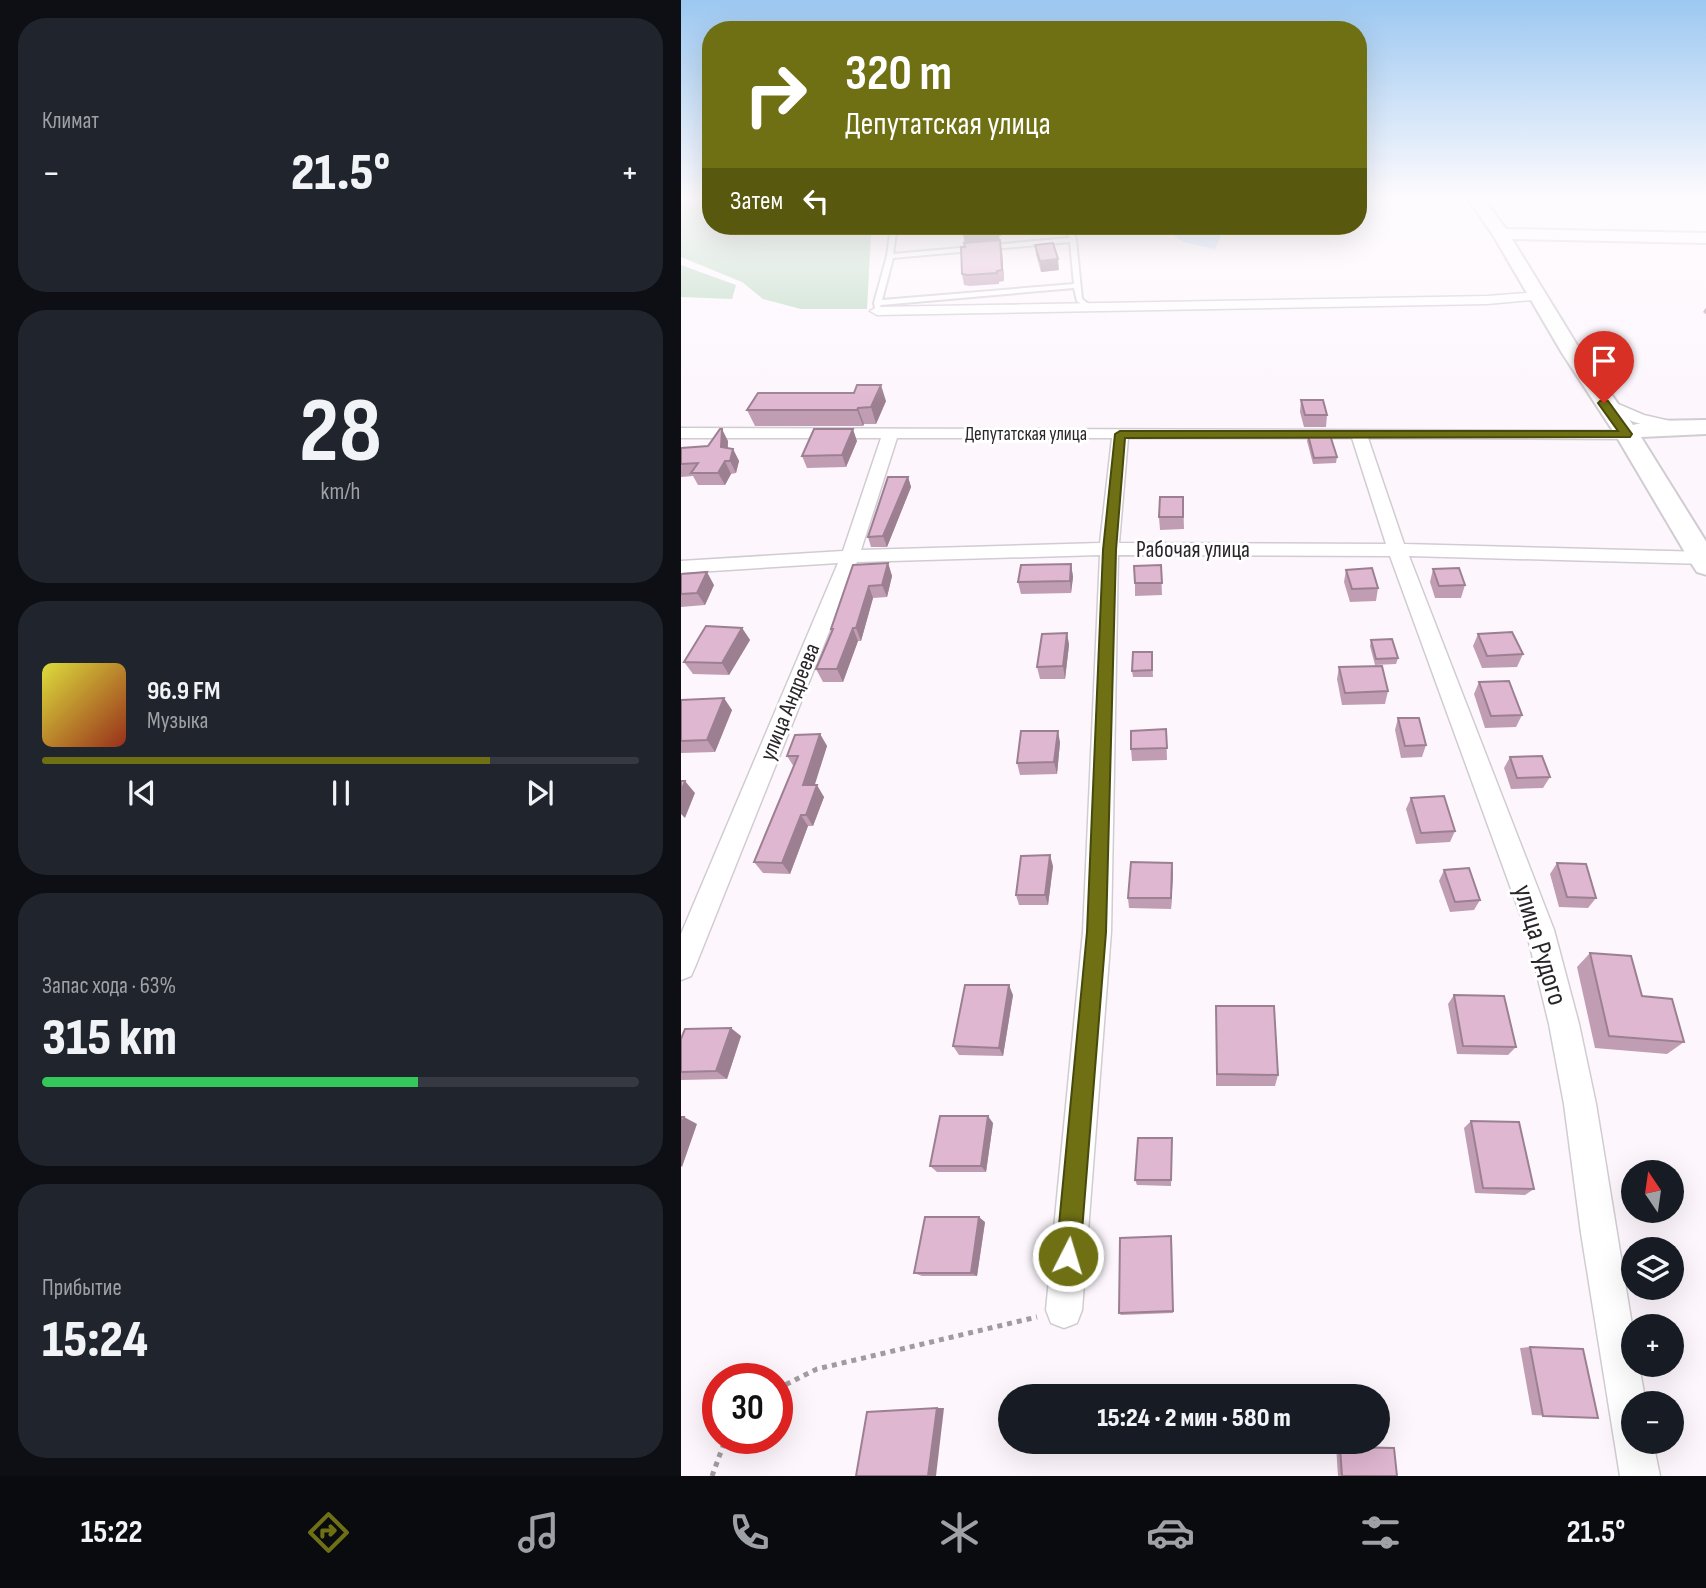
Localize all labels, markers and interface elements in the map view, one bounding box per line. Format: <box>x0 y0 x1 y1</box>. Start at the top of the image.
text: 320 m <box>845 45 952 104</box>
icon: right <box>730 49 821 140</box>
text: Депутатская улица <box>845 105 1051 144</box>
text: Климат <box>42 107 99 135</box>
text: 21.5° <box>291 142 390 205</box>
text: − <box>42 151 61 196</box>
text: + <box>620 151 639 196</box>
icon: left <box>797 182 835 220</box>
text: Затем <box>730 186 783 217</box>
pin <box>1574 331 1634 403</box>
icon: arrive <box>1585 342 1623 380</box>
text: 28 <box>299 378 382 487</box>
street label: Депутатская улица <box>965 423 1087 446</box>
text: km/h <box>321 478 360 506</box>
street label: Рабочая улица <box>1136 536 1250 564</box>
street label: улица Андреева <box>754 639 826 765</box>
text: 96.9 FM <box>147 676 220 707</box>
text: Музыка <box>147 707 208 735</box>
icon: previous <box>123 774 161 812</box>
icon: pause <box>322 774 360 812</box>
icon: next <box>521 774 559 812</box>
street label: улица Рудого <box>1506 881 1574 1009</box>
text: Запас хода · 63% <box>42 972 176 1000</box>
text: 315 km <box>42 1007 177 1070</box>
north arrow <box>1621 1160 1684 1223</box>
map controls <box>1621 1160 1684 1454</box>
position arrow <box>1031 1219 1105 1293</box>
button: layers <box>1621 1237 1684 1300</box>
text: Прибытие <box>42 1274 122 1302</box>
text: 15:24 <box>42 1309 148 1372</box>
button: + <box>1621 1314 1684 1377</box>
speed limit sign: 30 <box>702 1363 793 1454</box>
button: − <box>1621 1391 1684 1454</box>
text: 15:24 · 2 мин · 580 m <box>1097 1403 1291 1434</box>
icon: directions <box>304 1508 353 1557</box>
icon: music <box>514 1508 563 1557</box>
icon: phone <box>725 1508 774 1557</box>
icon: climate <box>935 1508 984 1557</box>
icon: car <box>1146 1508 1195 1557</box>
icon: filters <box>1356 1508 1405 1557</box>
text: 15:22 <box>81 1513 143 1552</box>
text: 21.5° <box>1567 1513 1625 1552</box>

